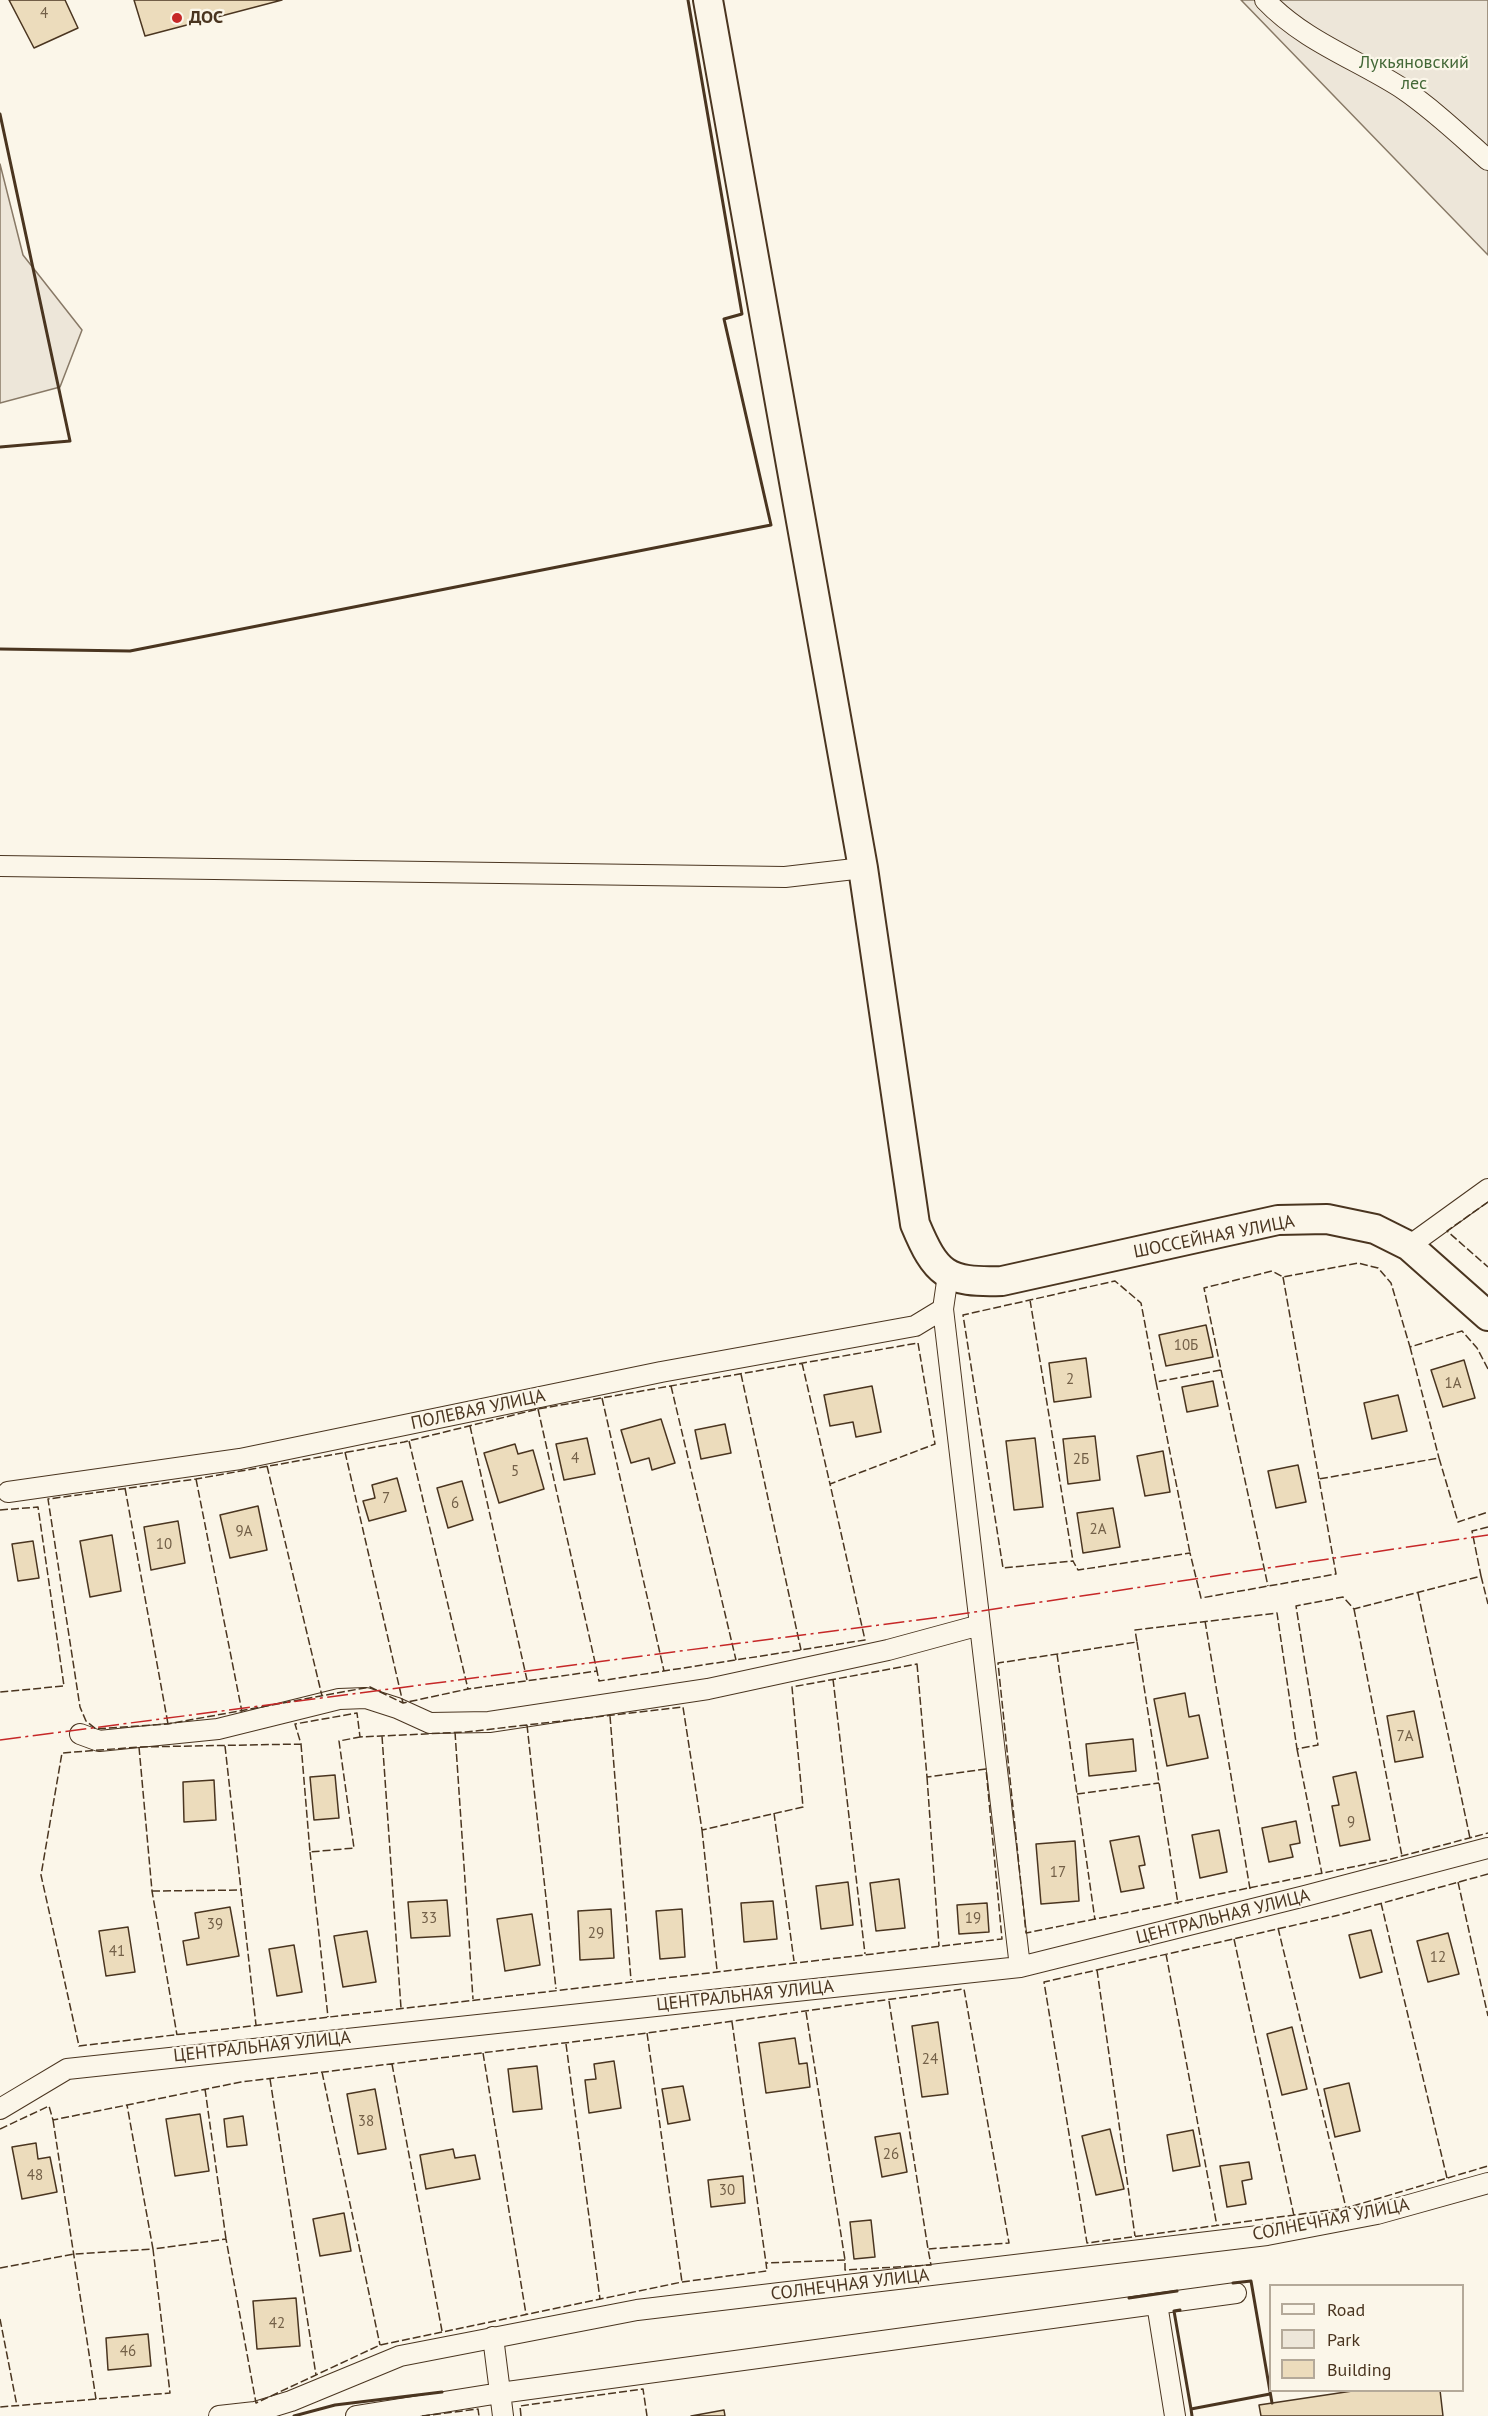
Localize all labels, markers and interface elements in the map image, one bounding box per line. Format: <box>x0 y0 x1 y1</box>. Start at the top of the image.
house number: 4 <box>40 5 48 23</box>
place label: ДОС <box>189 7 223 29</box>
marker: ДОС <box>170 11 184 25</box>
park label: Лукьяновский лес <box>1359 52 1469 94</box>
street label: ШОССЕЙНАЯ УЛИЦА <box>1132 1211 1296 1263</box>
house number: 10Б <box>1174 1337 1198 1355</box>
house number: 2 <box>1066 1371 1074 1389</box>
house number: 1А <box>1445 1375 1461 1393</box>
street label: ПОЛЕВАЯ УЛИЦА <box>409 1385 547 1435</box>
house number: 4 <box>571 1450 579 1468</box>
house number: 2Б <box>1073 1451 1089 1469</box>
house number: 5 <box>511 1463 519 1481</box>
house number: 7 <box>382 1490 390 1508</box>
house number: 6 <box>451 1495 459 1513</box>
house number: 2А <box>1090 1521 1106 1539</box>
house number: 9А <box>236 1523 252 1541</box>
house number: 10 <box>156 1536 172 1554</box>
house number: 7А <box>1397 1728 1413 1746</box>
house number: 9 <box>1347 1814 1355 1832</box>
house number: 17 <box>1050 1864 1066 1882</box>
street label: ЦЕНТРАЛЬНАЯ УЛИЦА <box>1134 1885 1312 1949</box>
house number: 33 <box>421 1910 437 1928</box>
house number: 19 <box>965 1910 981 1928</box>
house number: 39 <box>207 1916 223 1934</box>
house number: 29 <box>588 1925 604 1943</box>
house number: 41 <box>109 1943 125 1961</box>
house number: 12 <box>1430 1949 1446 1967</box>
street label: ЦЕНТРАЛЬНАЯ УЛИЦА <box>655 1976 835 2016</box>
street label: ЦЕНТРАЛЬНАЯ УЛИЦА <box>172 2027 352 2067</box>
house number: 24 <box>922 2051 938 2069</box>
house number: 38 <box>358 2113 374 2131</box>
house number: 26 <box>883 2146 899 2164</box>
house number: 48 <box>27 2167 43 2185</box>
house number: 30 <box>719 2182 735 2200</box>
street label: СОЛНЕЧНАЯ УЛИЦА <box>1251 2194 1411 2246</box>
street label: СОЛНЕЧНАЯ УЛИЦА <box>770 2265 930 2305</box>
legend <box>1269 2284 1464 2392</box>
text: Road <box>1327 2298 1365 2321</box>
house number: 42 <box>269 2315 285 2333</box>
text: Park <box>1327 2328 1360 2351</box>
house number: 46 <box>120 2343 136 2361</box>
text: Building <box>1327 2358 1391 2381</box>

